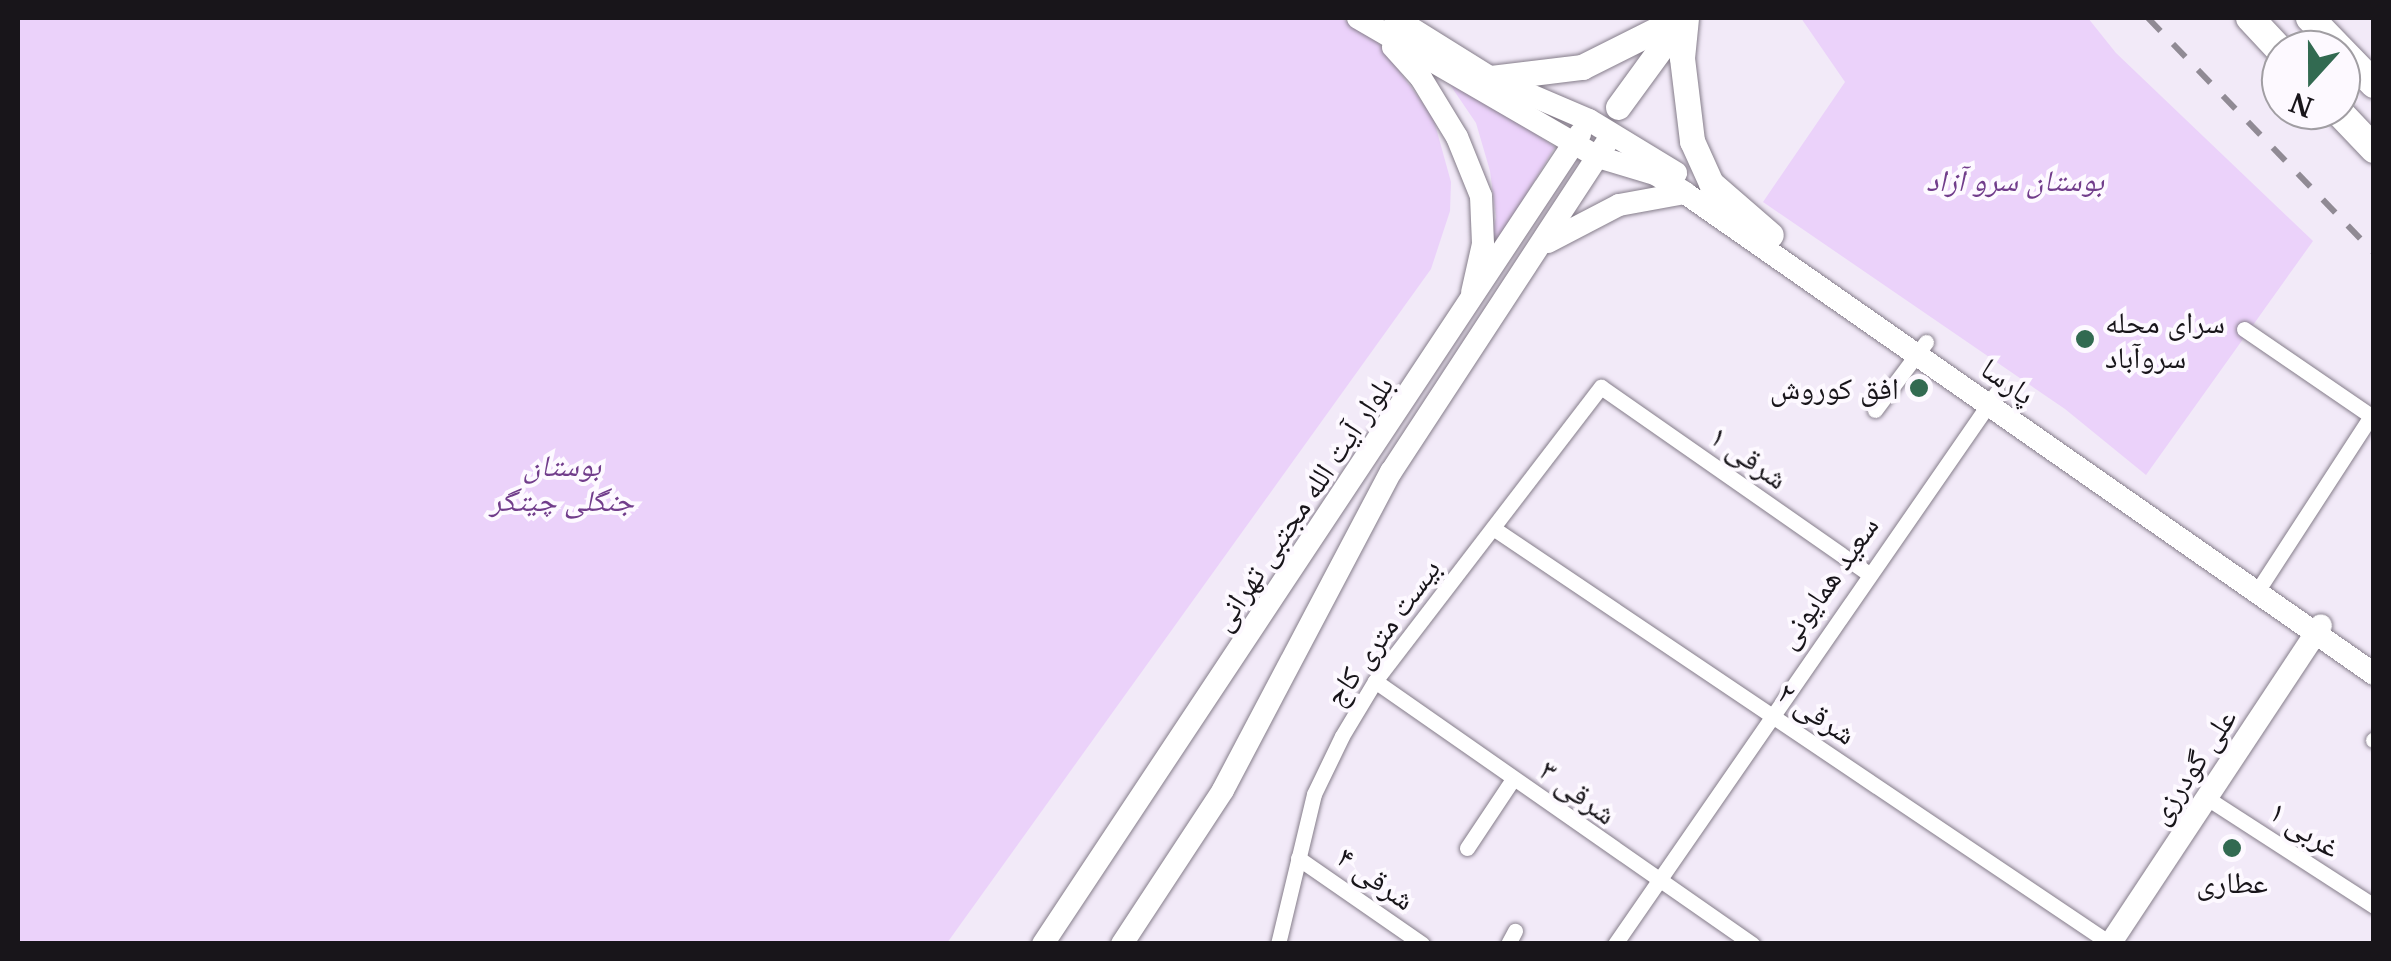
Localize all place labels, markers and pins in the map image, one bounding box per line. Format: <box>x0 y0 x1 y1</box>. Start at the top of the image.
place label: سرای محله سروآباد <box>2105 304 2225 374</box>
marker: سرای محله سروآباد <box>2074 328 2096 350</box>
place label: افق کوروش <box>1770 370 1899 406</box>
marker: افق کوروش <box>1908 377 1930 399</box>
marker: عطاری <box>2221 837 2243 859</box>
place label: عطاری <box>2196 864 2268 900</box>

